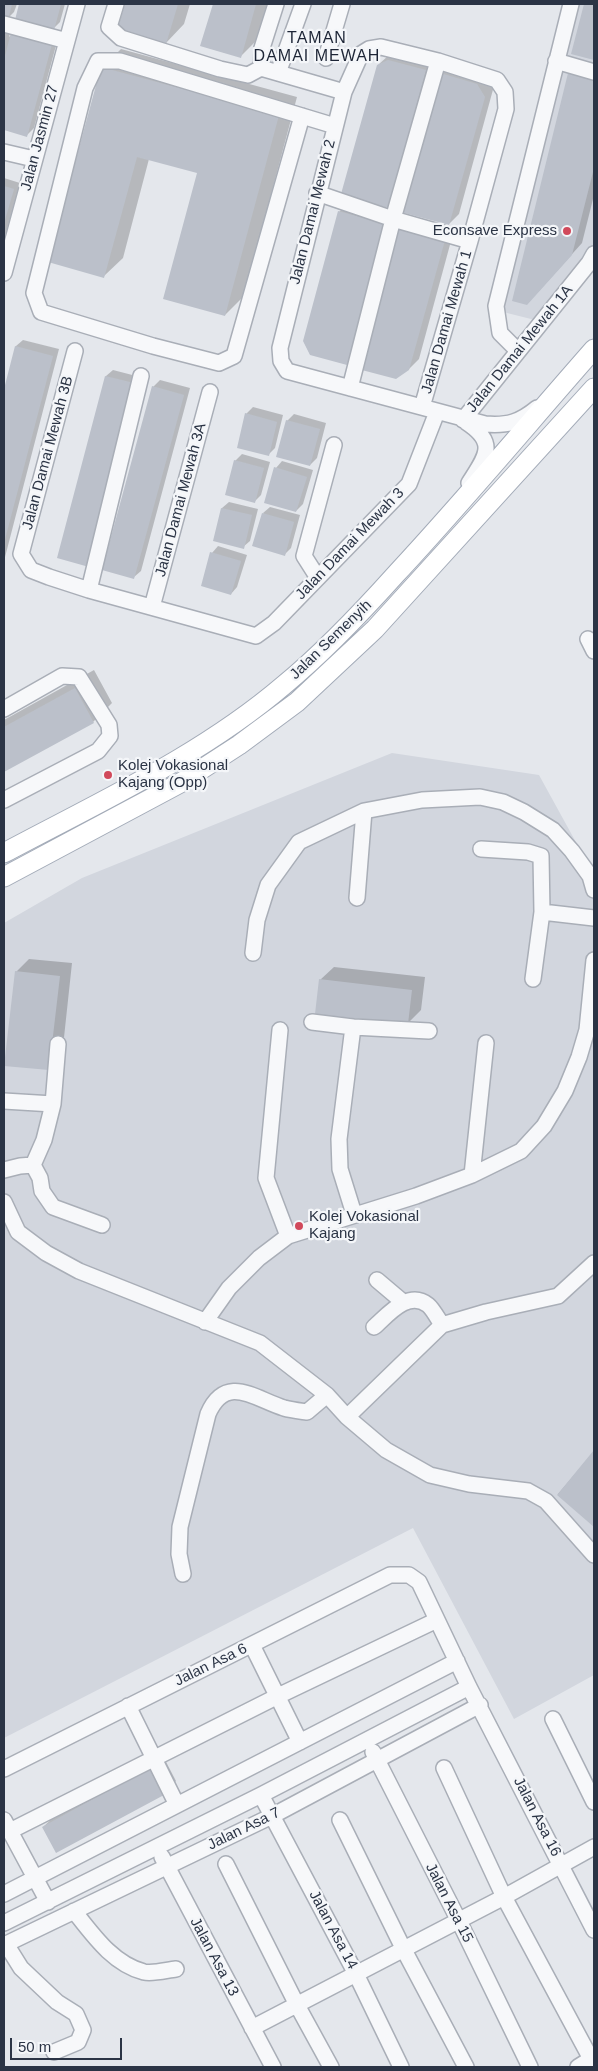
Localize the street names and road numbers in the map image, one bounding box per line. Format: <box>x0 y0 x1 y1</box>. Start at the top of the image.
street label: Jalan Jasmin 27 <box>17 83 63 193</box>
street label: Jalan Damai Mewah 2 <box>286 138 340 286</box>
street label: Jalan Damai Mewah 1 <box>418 248 476 396</box>
street label: Jalan Damai Mewah 1A <box>463 282 577 416</box>
street label: Jalan Damai Mewah 3B <box>19 374 77 532</box>
street label: Jalan Damai Mewah 3A <box>152 421 210 579</box>
street label: Jalan Damai Mewah 3 <box>292 484 408 604</box>
street label: Jalan Semenyih <box>286 596 376 684</box>
street label: Jalan Asa 6 <box>172 1640 250 1690</box>
street label: Jalan Asa 16 <box>509 1774 565 1860</box>
street label: Jalan Asa 7 <box>205 1804 283 1854</box>
street label: Jalan Asa 15 <box>421 1860 477 1946</box>
street label: Jalan Asa 14 <box>305 1887 361 1973</box>
street label: Jalan Asa 13 <box>186 1914 242 2000</box>

